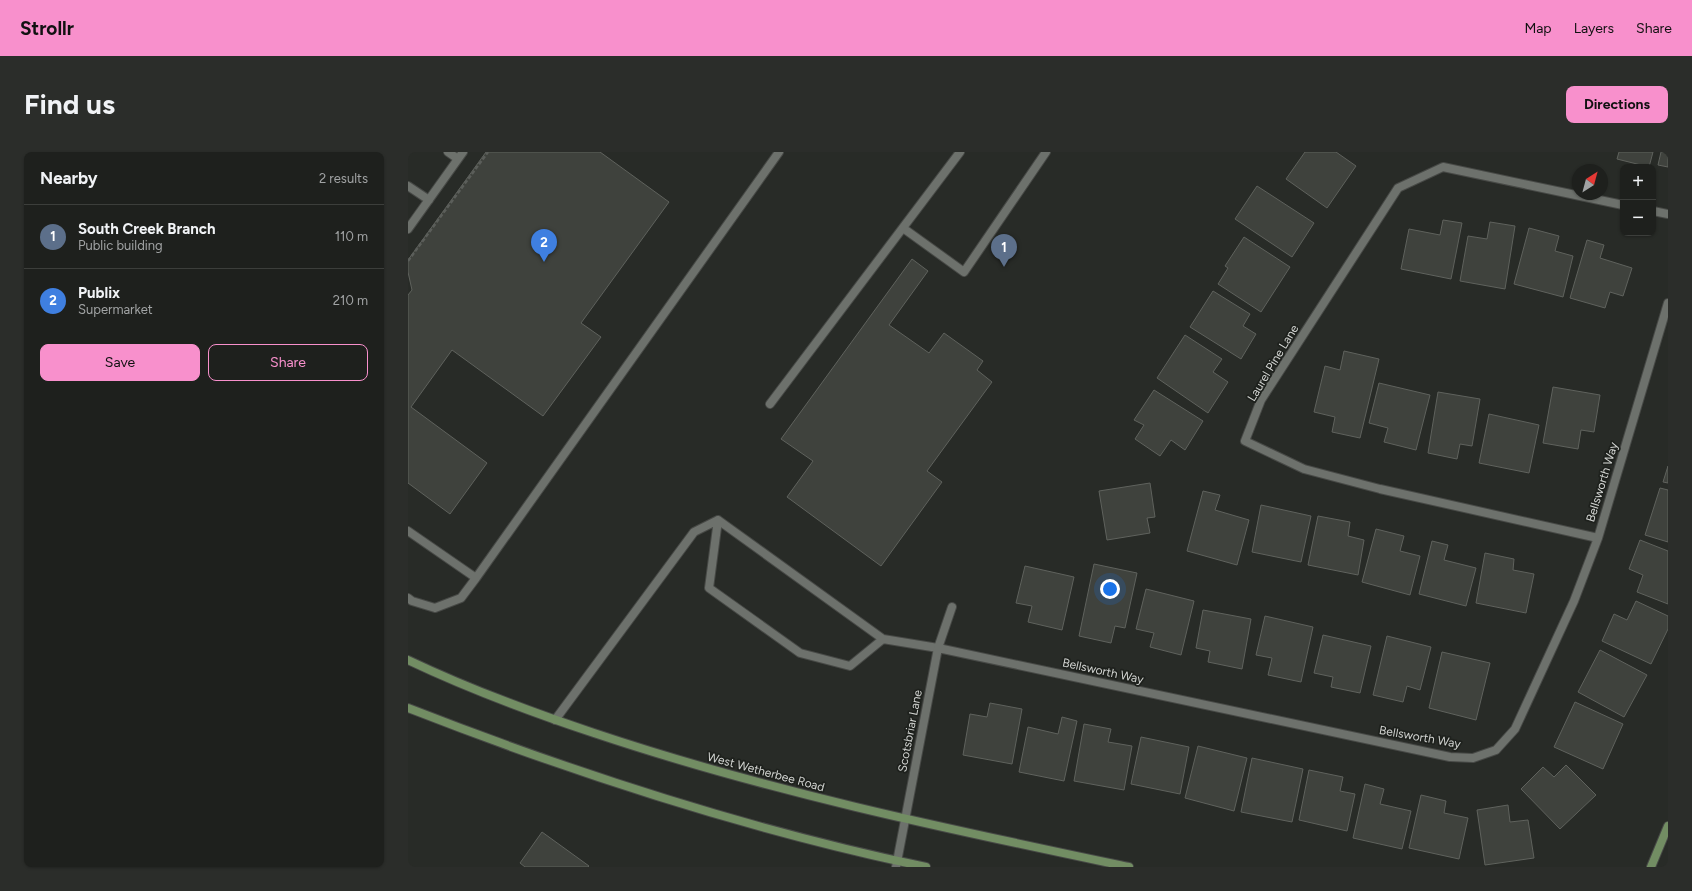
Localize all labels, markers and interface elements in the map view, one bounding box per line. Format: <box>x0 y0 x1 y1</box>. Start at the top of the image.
text: Strollr <box>20 17 74 40</box>
text: Map <box>1524 20 1552 37</box>
text: Layers <box>1574 20 1614 37</box>
text: Share <box>1636 20 1672 37</box>
button: Directions <box>1566 86 1668 123</box>
text: Find us <box>24 87 115 121</box>
north arrow <box>1572 164 1608 200</box>
map controls <box>1620 164 1656 236</box>
button: + <box>1620 164 1656 200</box>
text: Nearby <box>40 168 98 188</box>
text: 2 results <box>319 171 368 186</box>
button: − <box>1620 200 1656 236</box>
text: South Creek Branch <box>78 220 215 238</box>
text: 1 <box>50 229 56 244</box>
text: 110 m <box>335 229 368 244</box>
pin: 2 <box>531 229 557 262</box>
pin: 1 <box>991 234 1017 267</box>
text: Public building <box>78 238 163 253</box>
text: Publix <box>78 284 120 302</box>
text: 2 <box>49 293 57 308</box>
text: 210 m <box>333 293 368 308</box>
text: Supermarket <box>78 302 153 317</box>
street label: Laurel Pine Lane <box>1245 322 1302 404</box>
button: Save <box>40 344 200 381</box>
button: Share <box>208 344 368 381</box>
street label: Bellsworth Way <box>1583 440 1621 524</box>
your location <box>1100 579 1120 599</box>
street label: Bellsworth Way <box>1061 656 1146 687</box>
street label: Scotsbriar Lane <box>895 688 925 773</box>
street label: Bellsworth Way <box>1378 723 1463 751</box>
street label: West Wetherbee Road <box>706 750 826 794</box>

